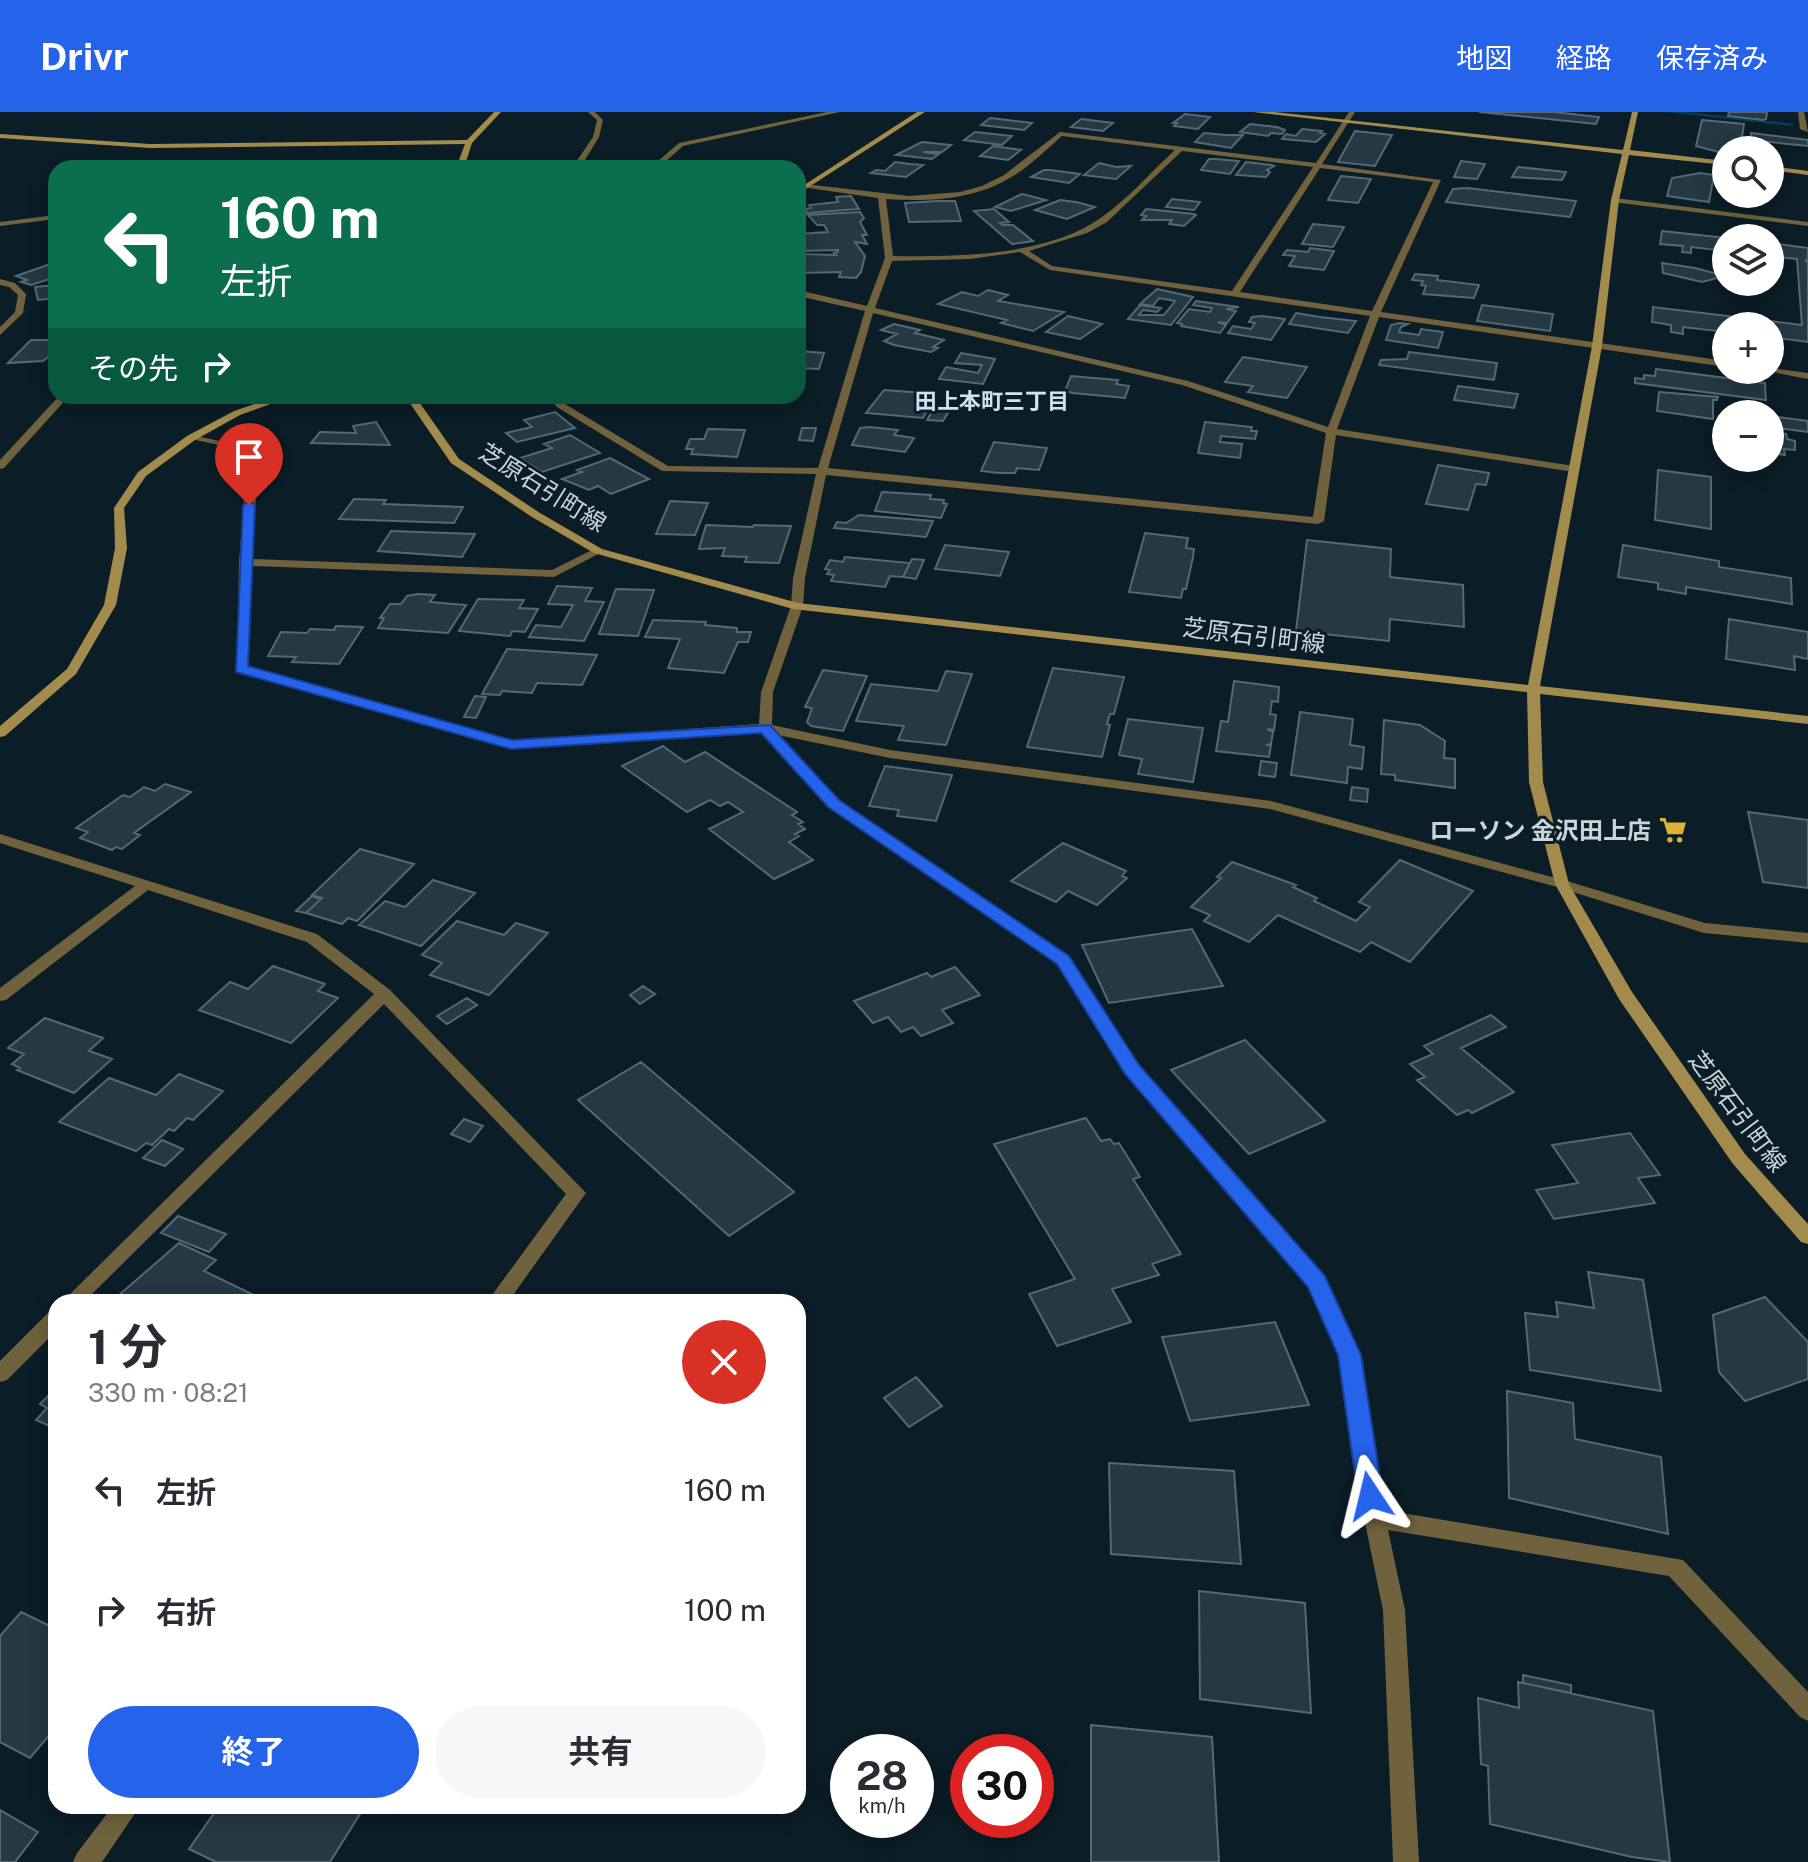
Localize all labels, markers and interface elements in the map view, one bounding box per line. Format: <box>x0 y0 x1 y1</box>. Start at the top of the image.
text: Drivr <box>40 34 129 79</box>
text: 地図 <box>1456 41 1512 74</box>
text: 経路 <box>1556 41 1612 74</box>
text: 保存済み <box>1656 41 1768 74</box>
map controls <box>1712 136 1784 472</box>
button: search <box>1712 136 1784 208</box>
text: 160 m <box>220 185 380 251</box>
icon: left <box>88 192 192 296</box>
button: layers <box>1712 224 1784 296</box>
text: 左折 <box>220 260 292 302</box>
button: + <box>1712 312 1784 384</box>
icon: right <box>194 344 238 388</box>
text: その先 <box>88 350 178 386</box>
district label: 田上本町三丁目 <box>915 388 1069 414</box>
button: − <box>1712 400 1784 472</box>
pin <box>215 423 283 505</box>
icon: arrive <box>227 435 271 479</box>
street label: 芝原石引町線 <box>475 437 611 537</box>
street label: 芝原石引町線 <box>1181 612 1327 658</box>
supermarket icon: ローソン 金沢田上店 <box>1658 815 1688 845</box>
place label: ローソン 金沢田上店 <box>1430 816 1651 844</box>
street label: 芝原石引町線 <box>1683 1045 1793 1177</box>
text: 1 分 <box>88 1318 167 1375</box>
button: close <box>682 1320 766 1404</box>
text: 330 m · 08:21 <box>88 1377 249 1408</box>
position arrow <box>1328 1454 1412 1538</box>
icon: left <box>88 1468 132 1512</box>
text: 160 m <box>684 1472 766 1508</box>
text: 左折 <box>156 1474 216 1510</box>
icon: right <box>88 1588 132 1632</box>
text: 100 m <box>684 1592 766 1628</box>
text: 右折 <box>156 1594 216 1630</box>
button: 終了 <box>88 1706 419 1798</box>
button: 共有 <box>435 1706 766 1798</box>
speed limit sign: 30 <box>950 1734 1054 1838</box>
text: 28 <box>856 1752 908 1799</box>
text: km/h <box>858 1794 906 1818</box>

